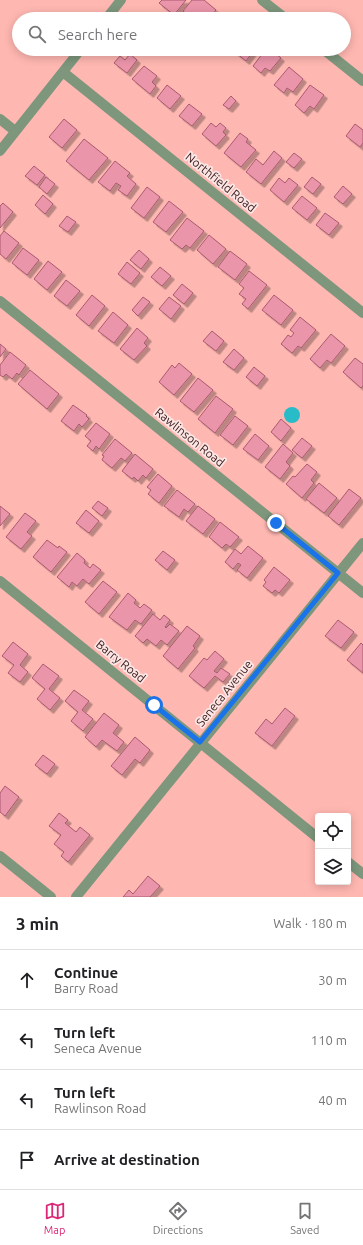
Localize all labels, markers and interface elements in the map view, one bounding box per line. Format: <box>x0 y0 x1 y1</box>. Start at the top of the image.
search box <box>12 12 351 56</box>
icon: search <box>26 23 48 45</box>
text: Search here <box>58 26 137 43</box>
street label: Northfield Road <box>183 150 259 214</box>
street label: Rawlinson Road <box>153 405 227 469</box>
route end <box>267 514 285 532</box>
street label: Barry Road <box>94 637 148 685</box>
street label: Seneca Avenue <box>193 657 255 729</box>
route start <box>145 696 163 714</box>
map controls <box>315 813 351 885</box>
button: locate <box>315 813 351 849</box>
button: layers <box>315 849 351 885</box>
text: 3 min <box>16 914 59 933</box>
text: Walk · 180 m <box>273 916 347 930</box>
text: Continue <box>54 964 118 981</box>
icon: ahead <box>16 969 38 991</box>
text: 30 m <box>318 973 347 987</box>
text: Barry Road <box>54 981 118 995</box>
text: Turn left <box>54 1024 115 1041</box>
icon: left <box>16 1029 38 1051</box>
text: 110 m <box>311 1033 347 1047</box>
text: Seneca Avenue <box>54 1041 142 1055</box>
text: Turn left <box>54 1084 115 1101</box>
icon: left <box>16 1089 38 1111</box>
text: 40 m <box>318 1093 347 1107</box>
text: Rawlinson Road <box>54 1101 146 1115</box>
icon: arrive <box>16 1149 38 1171</box>
text: Arrive at destination <box>54 1151 200 1168</box>
tab: Map <box>44 1200 66 1236</box>
tab: Directions <box>153 1200 203 1236</box>
tab: Saved <box>290 1200 319 1236</box>

